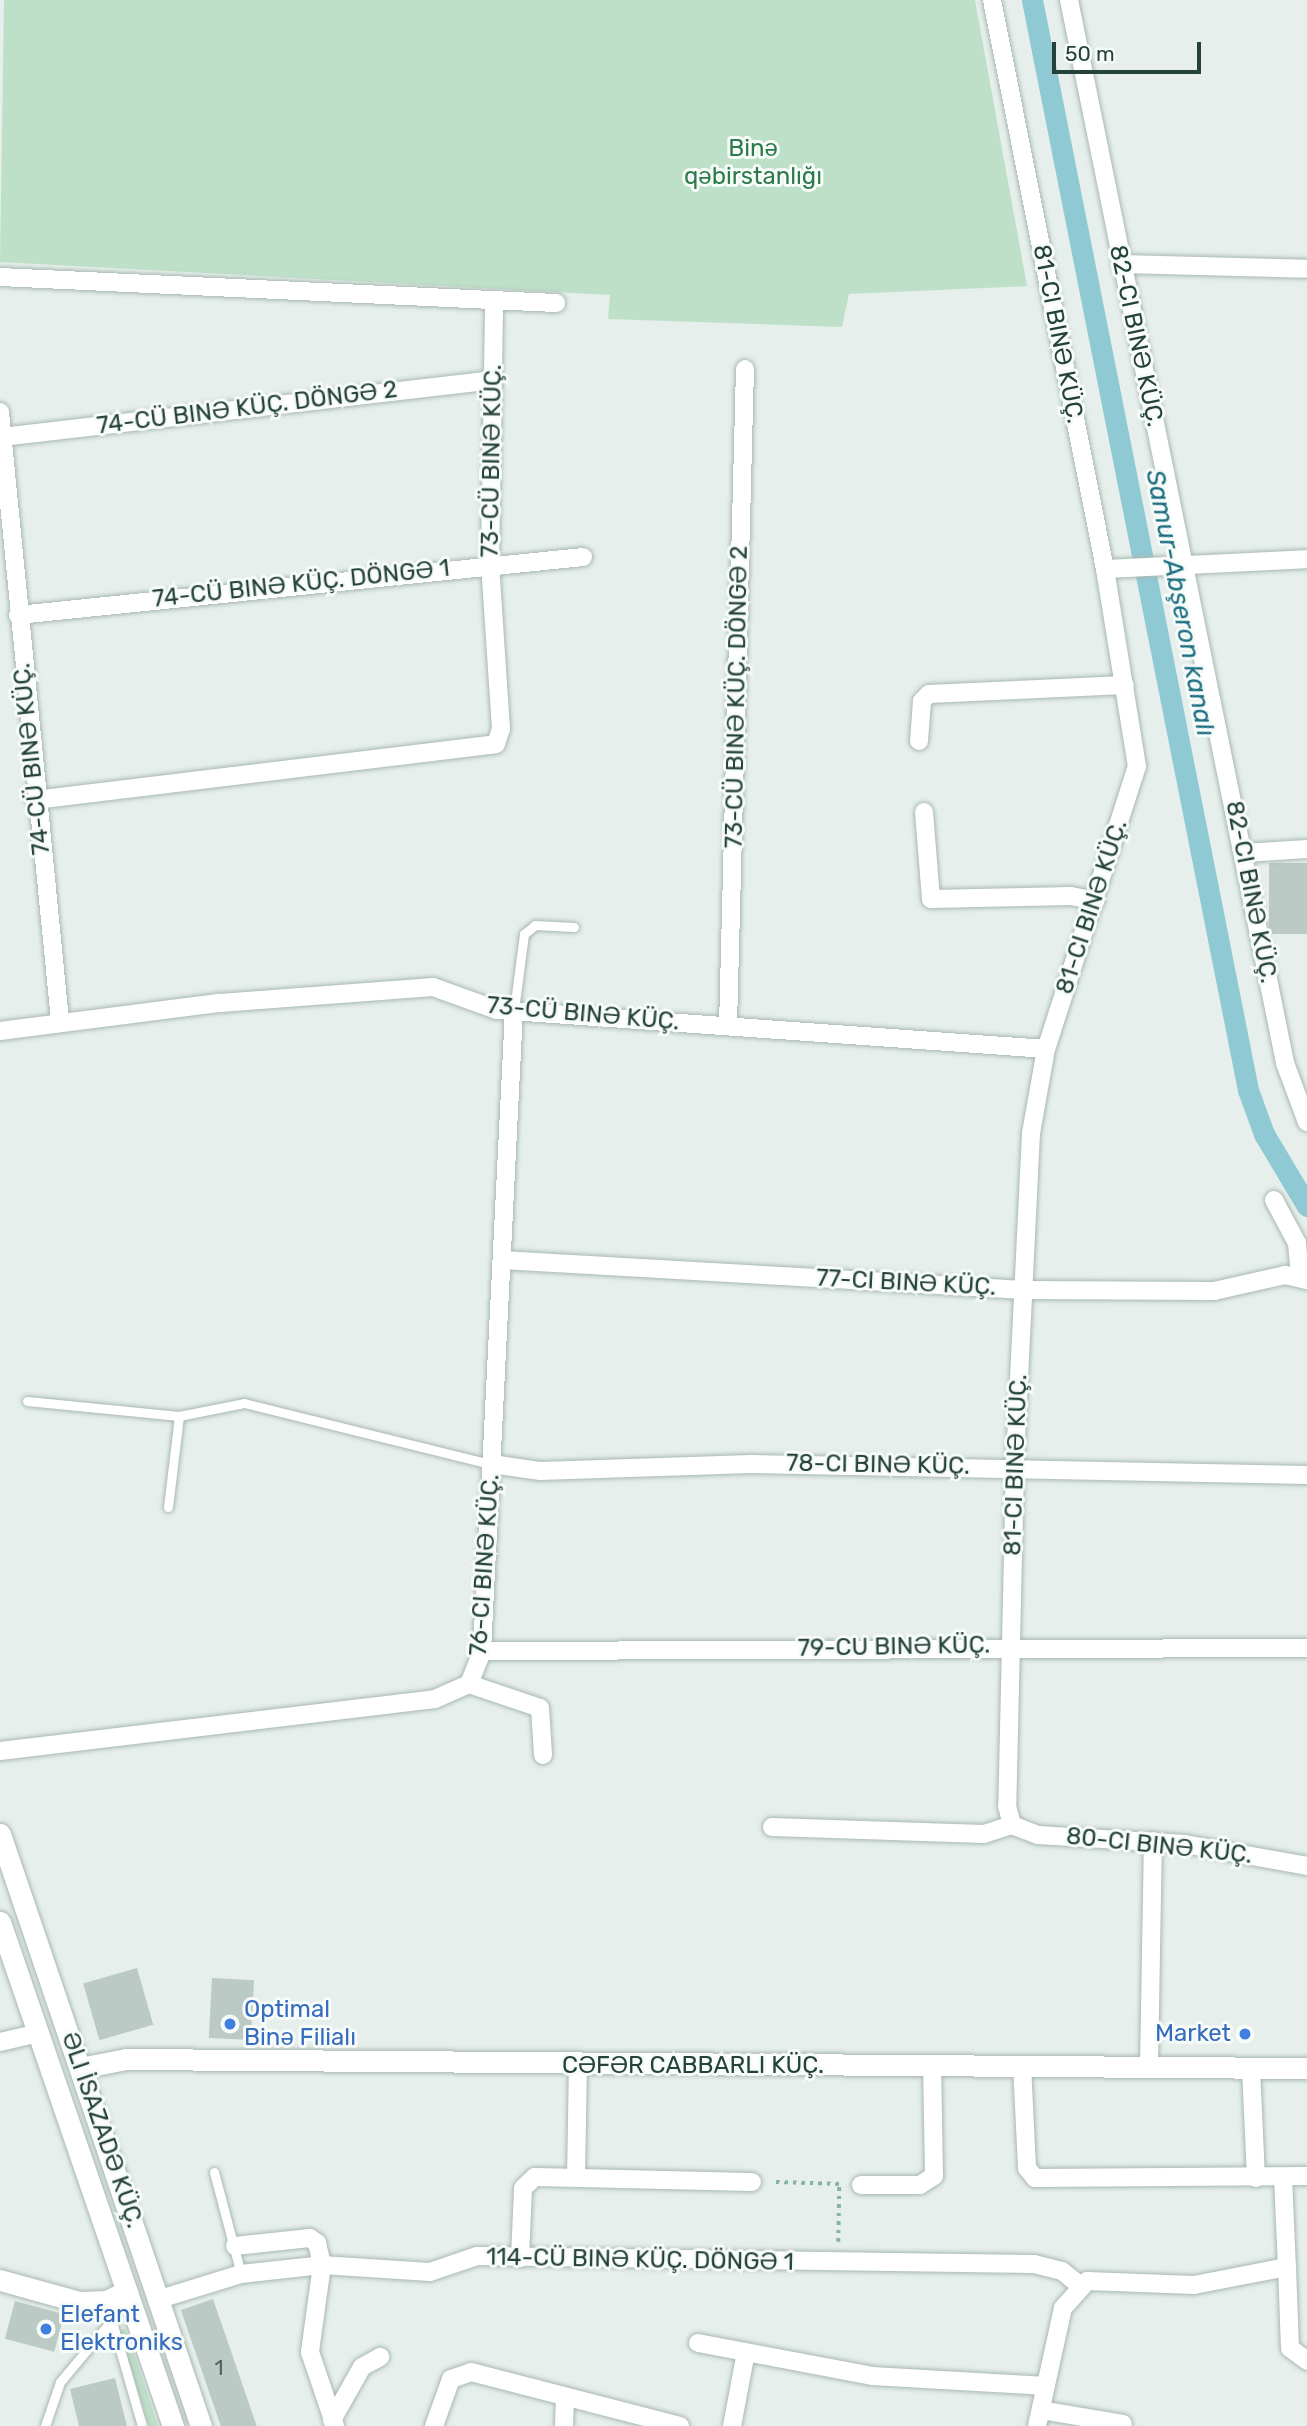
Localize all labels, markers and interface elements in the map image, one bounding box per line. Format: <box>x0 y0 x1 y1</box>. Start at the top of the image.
scale bar <box>1055 28 1204 72</box>
text: 50 m <box>1065 41 1115 66</box>
park label: Binə qəbirstanlığı <box>684 135 822 191</box>
street label: 81-CI BINƏ KÜÇ. <box>1027 242 1089 426</box>
street label: 82-CI BINƏ KÜÇ. <box>1103 243 1169 429</box>
street label: 73-CÜ BINƏ KÜÇ. <box>476 364 508 558</box>
street label: 74-CÜ BINƏ KÜÇ. DÖNGƏ 2 <box>95 375 399 441</box>
water label: Samur-Abşeron kanalı <box>1139 467 1221 739</box>
street label: 73-CÜ BINƏ KÜÇ. DÖNGƏ 2 <box>720 545 754 849</box>
street label: 74-CÜ BINƏ KÜÇ. DÖNGƏ 1 <box>151 554 451 614</box>
street label: 74-CÜ BINƏ KÜÇ. <box>8 662 56 856</box>
street label: 82-CI BINƏ KÜÇ. <box>1219 798 1283 986</box>
street label: 81-CI BINƏ KÜÇ. <box>1050 816 1134 998</box>
street label: 73-CÜ BINƏ KÜÇ. <box>486 991 680 1037</box>
street label: 77-CI BINƏ KÜÇ. <box>815 1264 997 1302</box>
street label: 81-CI BINƏ KÜÇ. <box>998 1374 1034 1556</box>
street label: 78-CI BINƏ KÜÇ. <box>786 1449 970 1481</box>
street label: 76-CI BINƏ KÜÇ. <box>464 1473 506 1657</box>
street label: 79-CU BINƏ KÜÇ. <box>797 1631 991 1663</box>
street label: 80-CI BINƏ KÜÇ. <box>1065 1822 1253 1870</box>
place label: Optimal Binə Filialı <box>244 1996 356 2052</box>
marker: Optimal Binə Filialı <box>222 2016 238 2032</box>
place label: Market <box>1155 2020 1231 2048</box>
marker: Market <box>1237 2026 1253 2042</box>
street label: ƏLI İSAZADƏ KÜÇ. <box>55 2028 149 2232</box>
street label: CƏFƏR CABBARLI KÜÇ. <box>562 2052 824 2080</box>
street label: 114-CÜ BINƏ KÜÇ. DÖNGƏ 1 <box>486 2243 794 2277</box>
place label: Elefant Elektroniks <box>60 2301 183 2357</box>
marker: Elefant Elektroniks <box>38 2321 54 2337</box>
house number: 1 <box>215 2355 223 2381</box>

